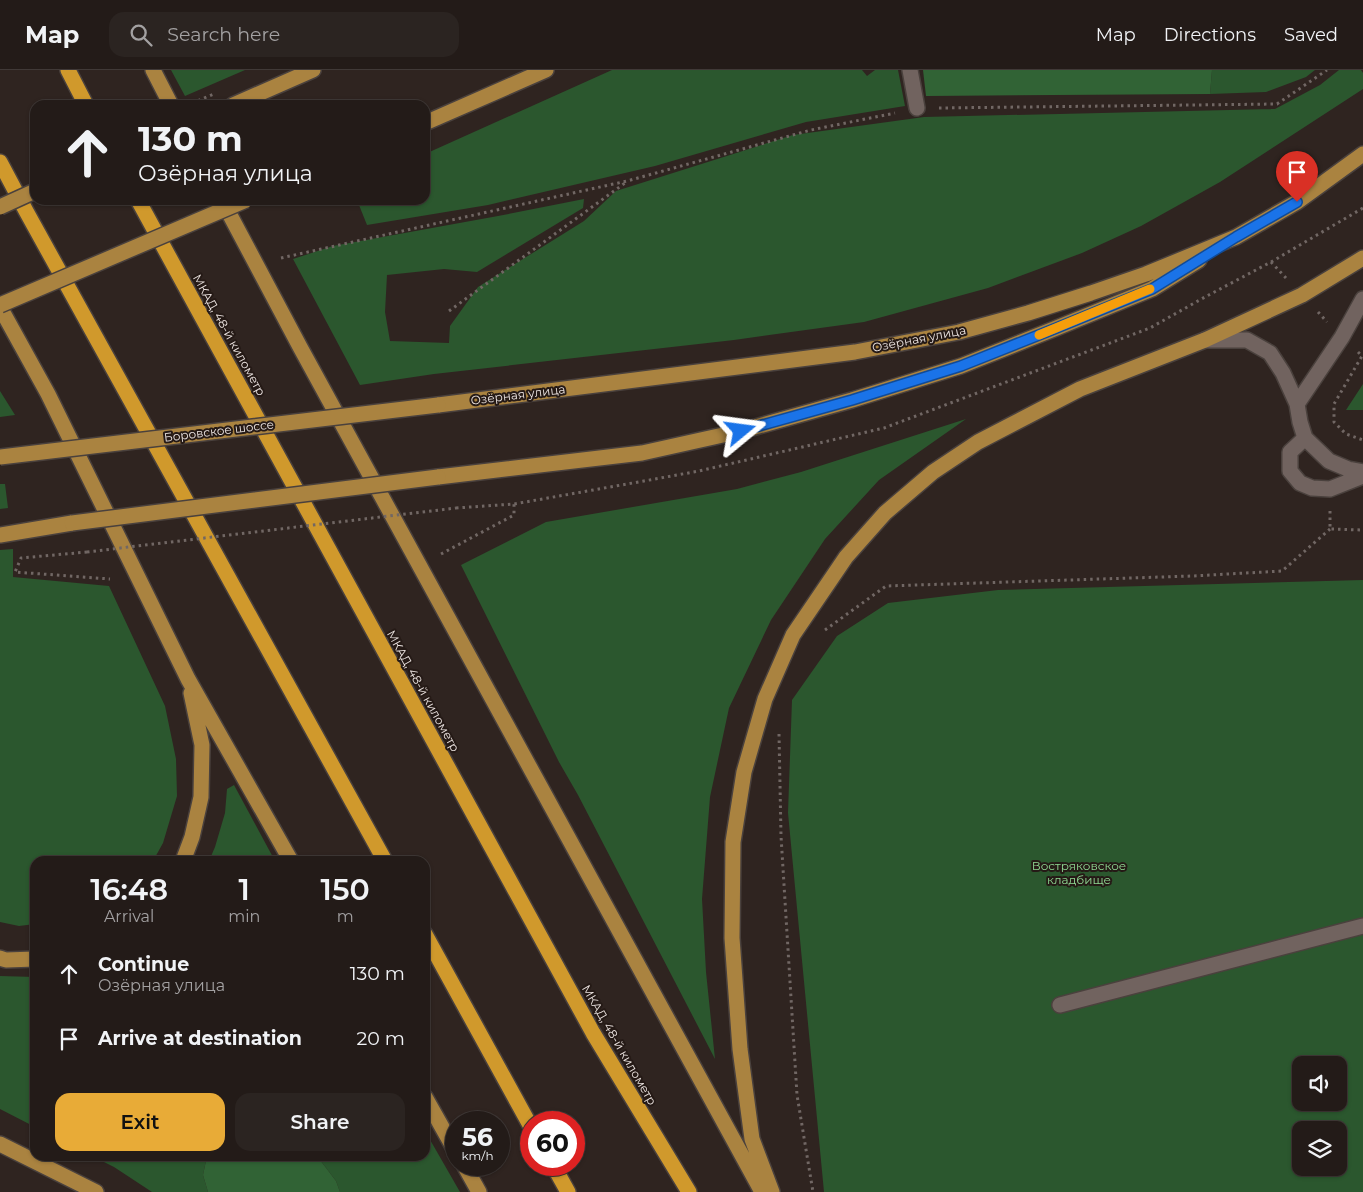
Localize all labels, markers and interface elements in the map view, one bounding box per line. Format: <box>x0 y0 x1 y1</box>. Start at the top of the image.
search box <box>109 12 459 57</box>
text: Map <box>25 20 79 49</box>
icon: search <box>127 21 155 49</box>
text: Search here <box>167 23 280 46</box>
text: Map <box>1096 24 1136 46</box>
text: Directions <box>1164 24 1256 46</box>
text: Saved <box>1284 24 1338 46</box>
text: 130 m <box>138 117 243 160</box>
icon: ahead <box>55 120 120 185</box>
pin <box>1276 151 1318 202</box>
icon: arrive <box>1283 158 1311 186</box>
text: Озёрная улица <box>138 160 313 187</box>
street label: МКАД, 48-й километр <box>190 271 269 398</box>
street label: Озёрная улица <box>871 322 967 355</box>
street label: Озёрная улица <box>470 381 566 408</box>
position arrow <box>714 404 766 456</box>
street label: Боровское шоссе <box>163 416 275 445</box>
street label: МКАД, 48-й километр <box>384 627 463 754</box>
park label: Востряковское кладбище <box>1032 858 1126 887</box>
text: 16:48 <box>90 871 168 908</box>
text: 1 <box>239 871 250 908</box>
text: 150 <box>321 871 370 908</box>
text: Arrival <box>104 907 154 926</box>
text: min <box>228 907 260 926</box>
text: m <box>337 907 354 926</box>
text: Continue <box>98 953 189 976</box>
icon: ahead <box>55 960 83 988</box>
text: 130 m <box>350 962 405 985</box>
text: Озёрная улица <box>98 976 225 995</box>
street label: МКАД, 48-й километр <box>579 982 660 1108</box>
icon: arrive <box>55 1025 83 1053</box>
text: Arrive at destination <box>98 1027 302 1050</box>
text: 20 m <box>357 1027 405 1050</box>
map controls <box>1292 1056 1347 1176</box>
button: sound <box>1292 1056 1347 1111</box>
button: Exit <box>55 1093 225 1151</box>
button: Share <box>235 1093 405 1151</box>
speed limit sign: 60 <box>520 1111 585 1176</box>
button: layers <box>1292 1121 1347 1176</box>
text: 56 <box>462 1122 493 1152</box>
text: km/h <box>461 1148 494 1163</box>

